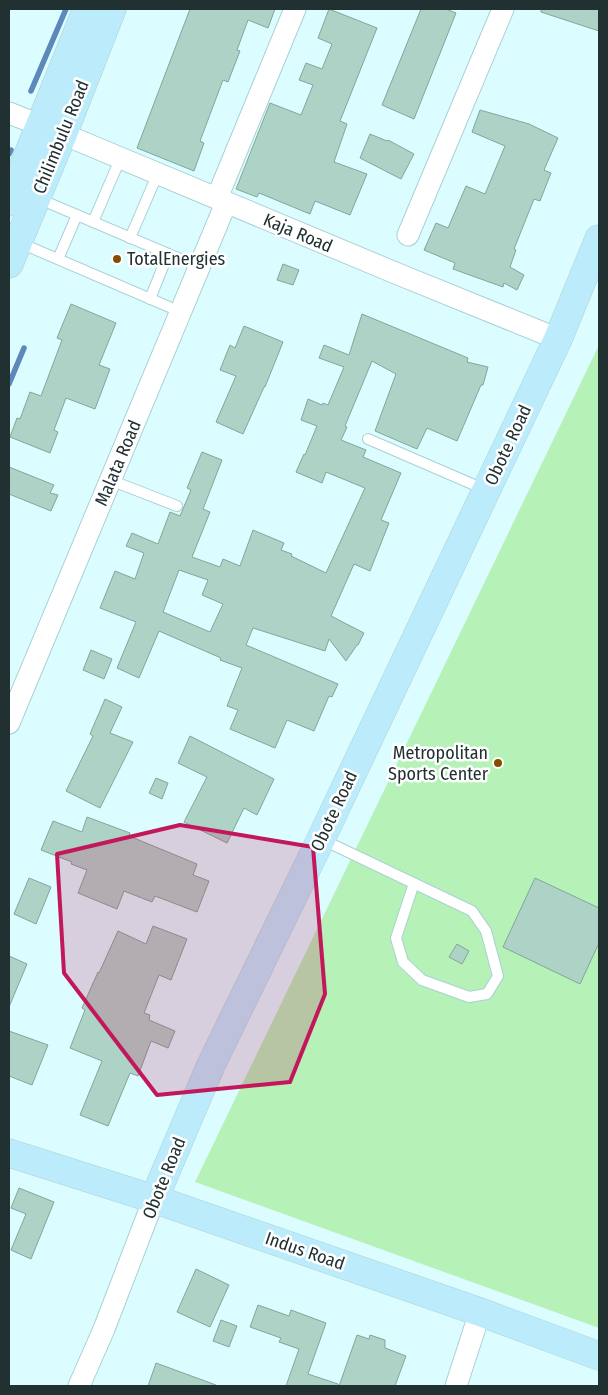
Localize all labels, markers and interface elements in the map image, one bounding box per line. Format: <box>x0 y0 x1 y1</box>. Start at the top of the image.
street label: Chilimbulu Road <box>28 77 94 197</box>
street label: Kaja Road <box>260 209 336 257</box>
place label: TotalEnergies <box>127 248 226 270</box>
marker: TotalEnergies <box>111 253 123 265</box>
street label: Obote Road <box>480 401 536 489</box>
street label: Malata Road <box>90 417 146 509</box>
place label: Metropolitan Sports Center <box>388 742 489 785</box>
marker: Metropolitan Sports Center <box>492 757 504 769</box>
street label: Obote Road <box>306 767 362 855</box>
street label: Obote Road <box>138 1134 190 1222</box>
street label: Indus Road <box>262 1227 348 1275</box>

